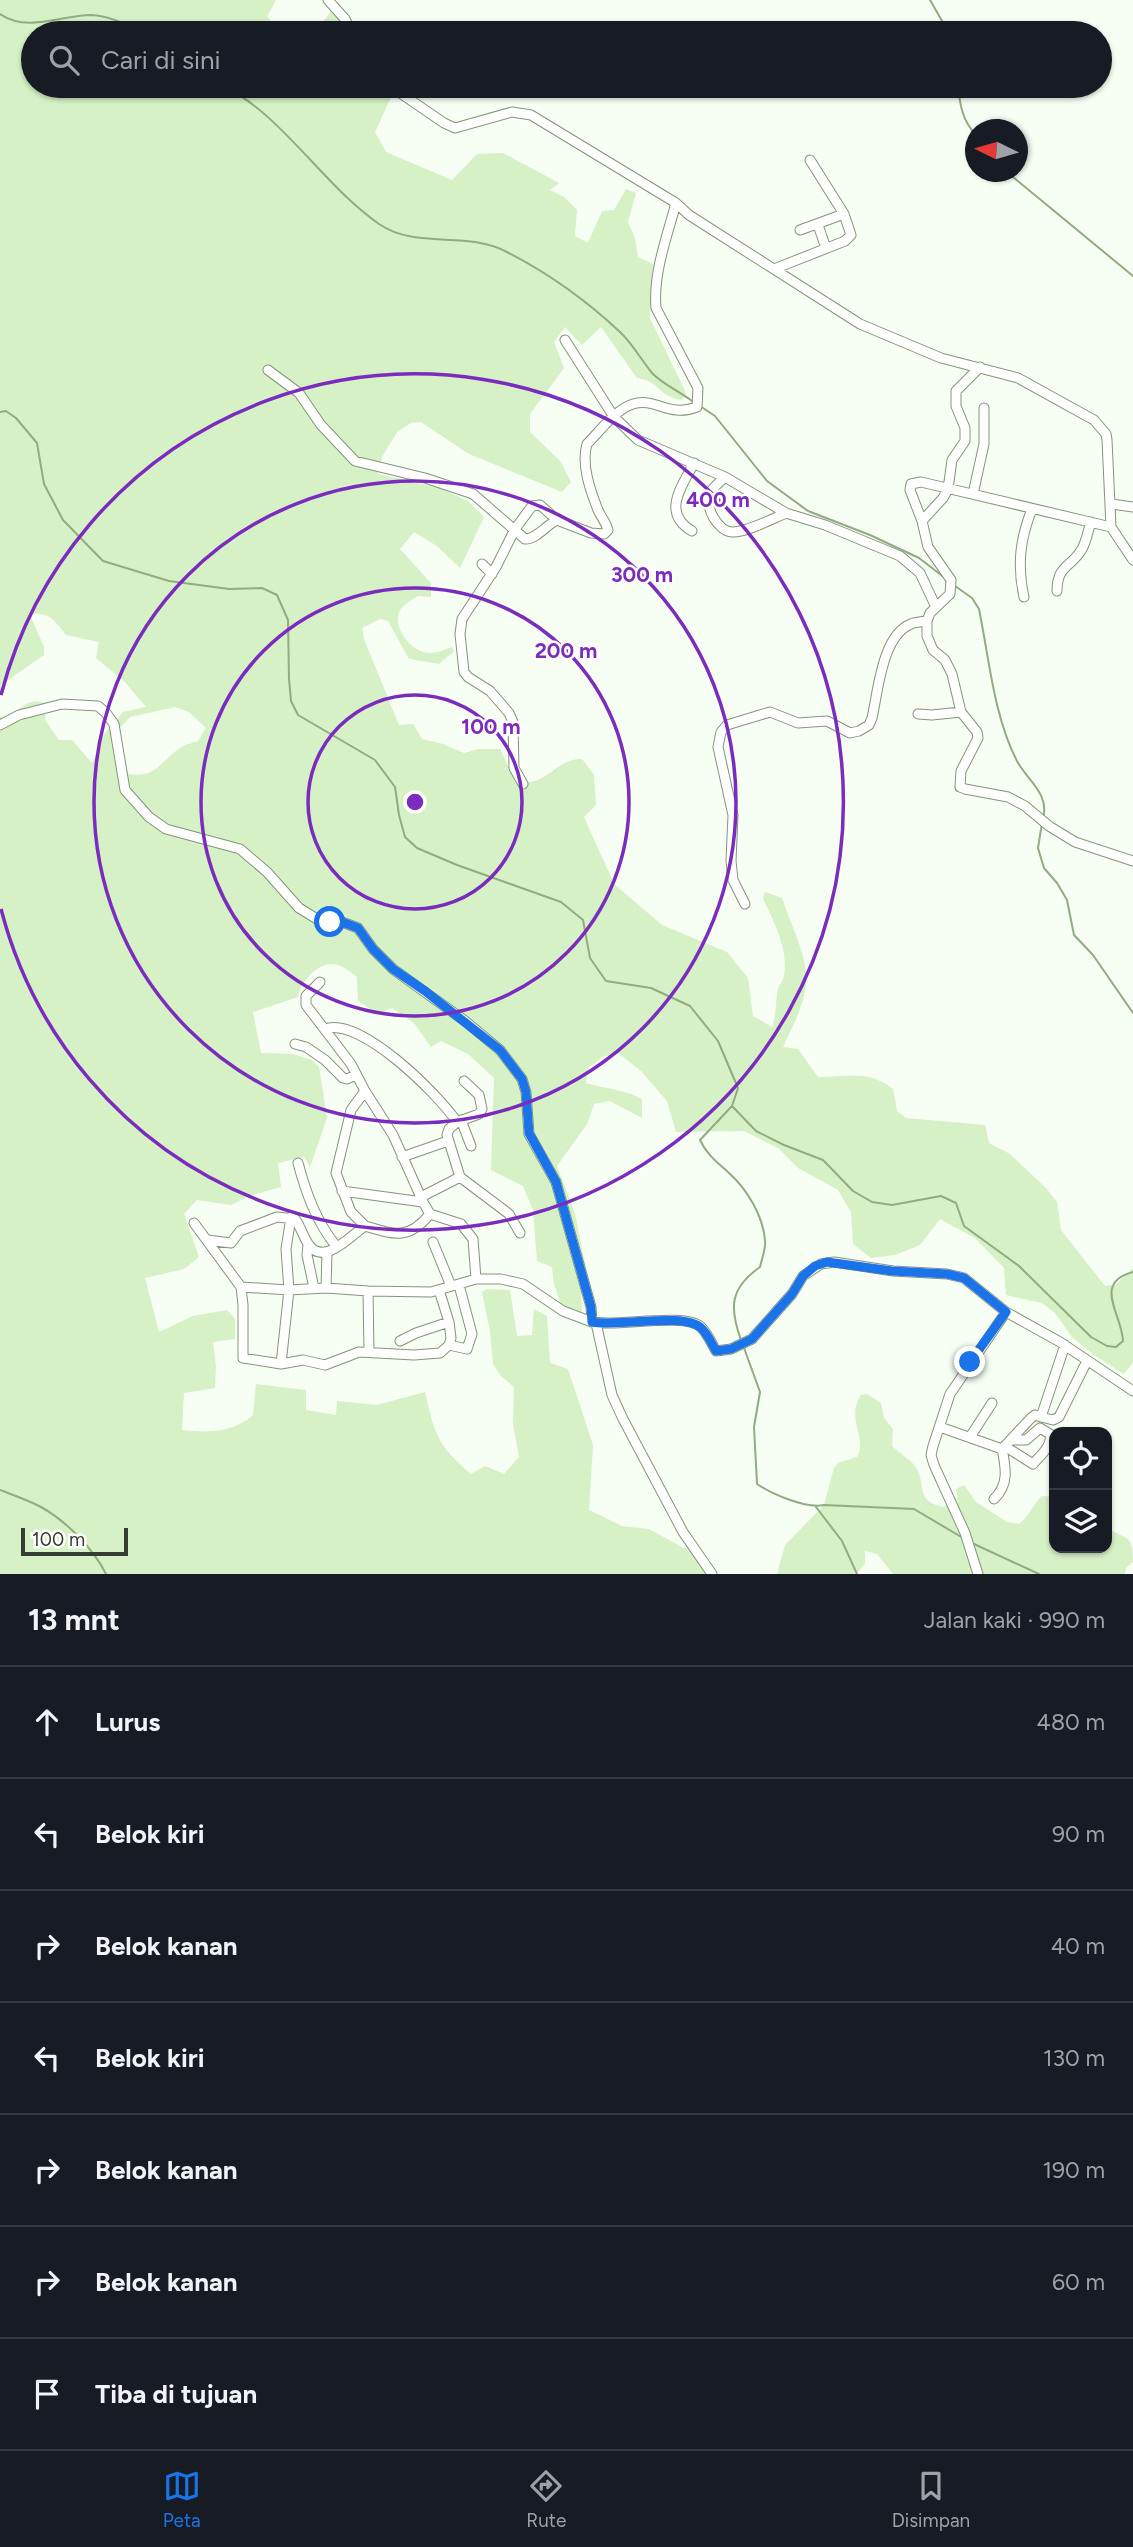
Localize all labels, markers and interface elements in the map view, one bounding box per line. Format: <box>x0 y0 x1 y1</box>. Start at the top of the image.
search box <box>21 21 1112 98</box>
icon: search <box>45 41 83 79</box>
text: Cari di sini <box>101 44 221 76</box>
north arrow <box>965 119 1028 182</box>
text: 400 m <box>686 487 750 512</box>
text: 300 m <box>611 562 673 587</box>
text: 200 m <box>535 638 597 663</box>
text: 100 m <box>461 714 521 739</box>
centre of rings <box>403 790 427 814</box>
route start <box>314 906 345 937</box>
route end <box>954 1346 985 1377</box>
map controls <box>1049 1427 1112 1553</box>
button: locate <box>1049 1427 1112 1490</box>
button: layers <box>1049 1490 1112 1553</box>
scale bar <box>21 1525 128 1557</box>
text: 100 m <box>32 1528 85 1551</box>
text: 13 mnt <box>28 1601 120 1638</box>
text: Jalan kaki · 990 m <box>924 1606 1105 1634</box>
icon: ahead <box>28 1703 66 1741</box>
text: Lurus <box>95 1706 160 1738</box>
text: 480 m <box>1037 1708 1105 1736</box>
icon: left <box>28 1815 66 1853</box>
text: Belok kiri <box>95 1818 204 1850</box>
text: 90 m <box>1052 1820 1105 1848</box>
icon: right <box>28 1927 66 1965</box>
text: Belok kanan <box>95 1930 238 1962</box>
text: 40 m <box>1051 1932 1105 1960</box>
icon: left <box>28 2039 66 2077</box>
text: Belok kiri <box>95 2042 204 2074</box>
text: 130 m <box>1043 2044 1105 2072</box>
icon: right <box>28 2151 66 2189</box>
text: Belok kanan <box>95 2154 238 2186</box>
text: 190 m <box>1042 2156 1105 2184</box>
icon: right <box>28 2263 66 2301</box>
text: Belok kanan <box>95 2266 238 2298</box>
text: 60 m <box>1052 2268 1105 2296</box>
icon: arrive <box>28 2375 66 2413</box>
text: Tiba di tujuan <box>95 2378 257 2410</box>
tab: Peta <box>163 2467 201 2532</box>
tab: Rute <box>526 2467 566 2532</box>
tab: Disimpan <box>892 2467 970 2532</box>

